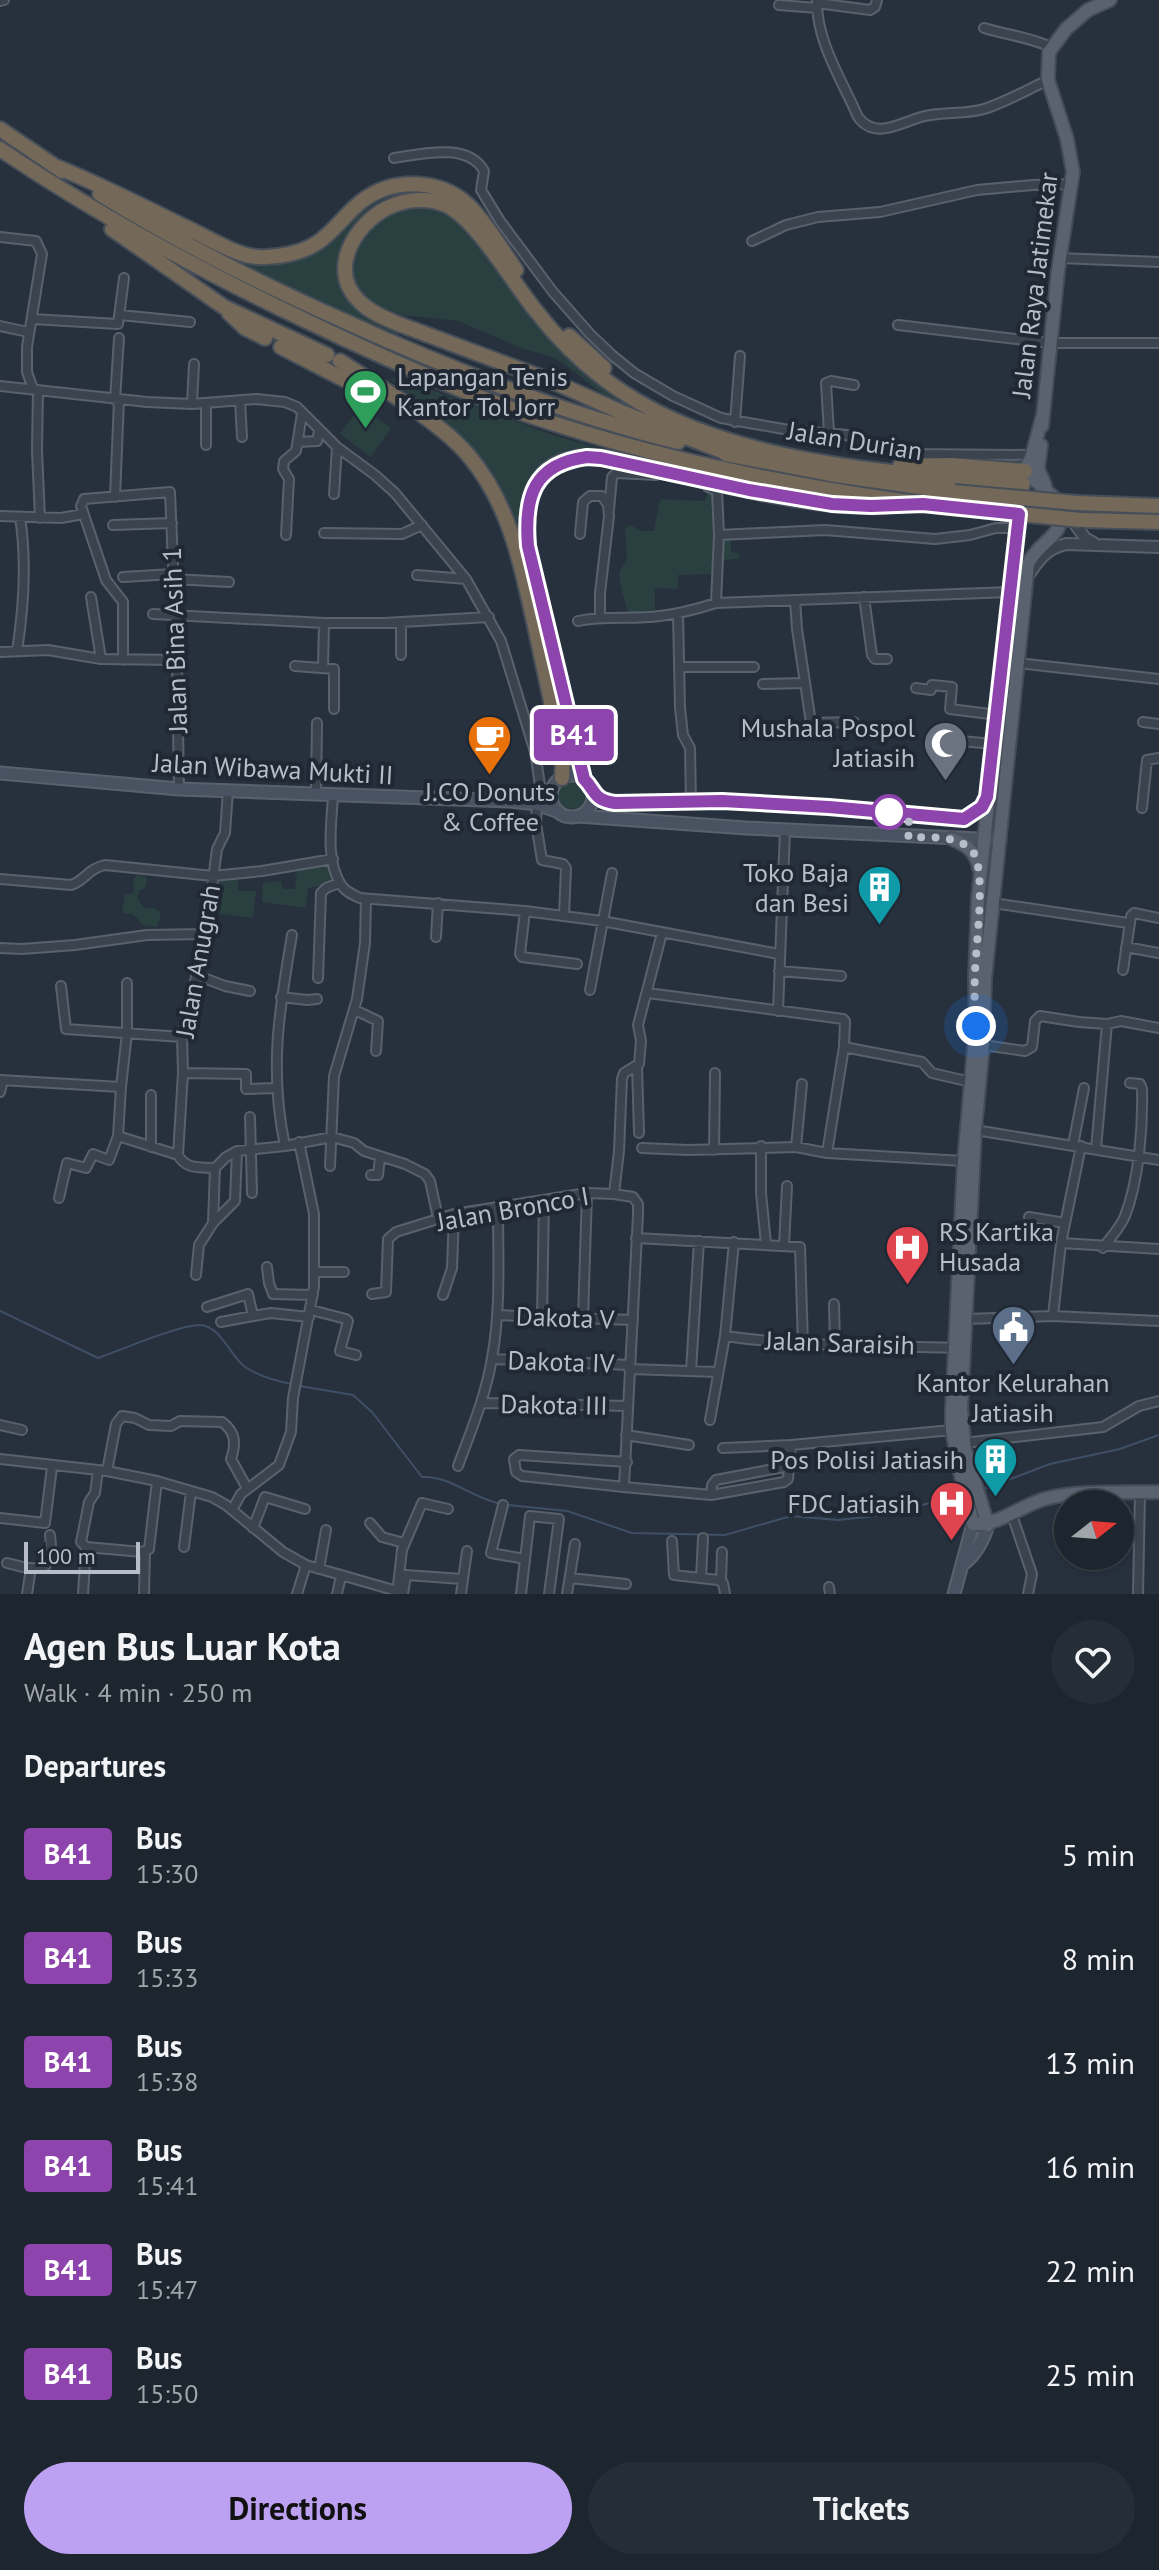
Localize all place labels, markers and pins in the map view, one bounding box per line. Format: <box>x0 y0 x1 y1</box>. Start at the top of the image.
place label: Lapangan Tenis Kantor Tol Jorr <box>397 360 568 423</box>
sports icon: Lapangan Tenis Kantor Tol Jorr <box>342 368 390 431</box>
place label: Mushala Pospol Jatiasih <box>741 711 915 774</box>
cafe icon: J.CO Donuts & Coffee <box>466 713 514 776</box>
mosque icon: Mushala Pospol Jatiasih <box>922 719 970 782</box>
place label: J.CO Donuts & Coffee <box>424 775 555 838</box>
unlabelled marker <box>872 795 906 829</box>
place label: Toko Baja dan Besi <box>743 856 849 919</box>
building icon: Toko Baja dan Besi <box>856 864 904 927</box>
place label: RS Kartika Husada <box>939 1215 1054 1278</box>
hospital icon: RS Kartika Husada <box>884 1223 932 1286</box>
public building icon: Kantor Kelurahan Jatiasih <box>989 1304 1037 1367</box>
place label: Kantor Kelurahan Jatiasih <box>917 1366 1110 1429</box>
building icon: Pos Polisi Jatiasih <box>971 1436 1019 1499</box>
place label: Pos Polisi Jatiasih <box>770 1443 964 1476</box>
hospital icon: FDC Jatiasih <box>927 1480 975 1543</box>
place label: FDC Jatiasih <box>788 1487 920 1520</box>

